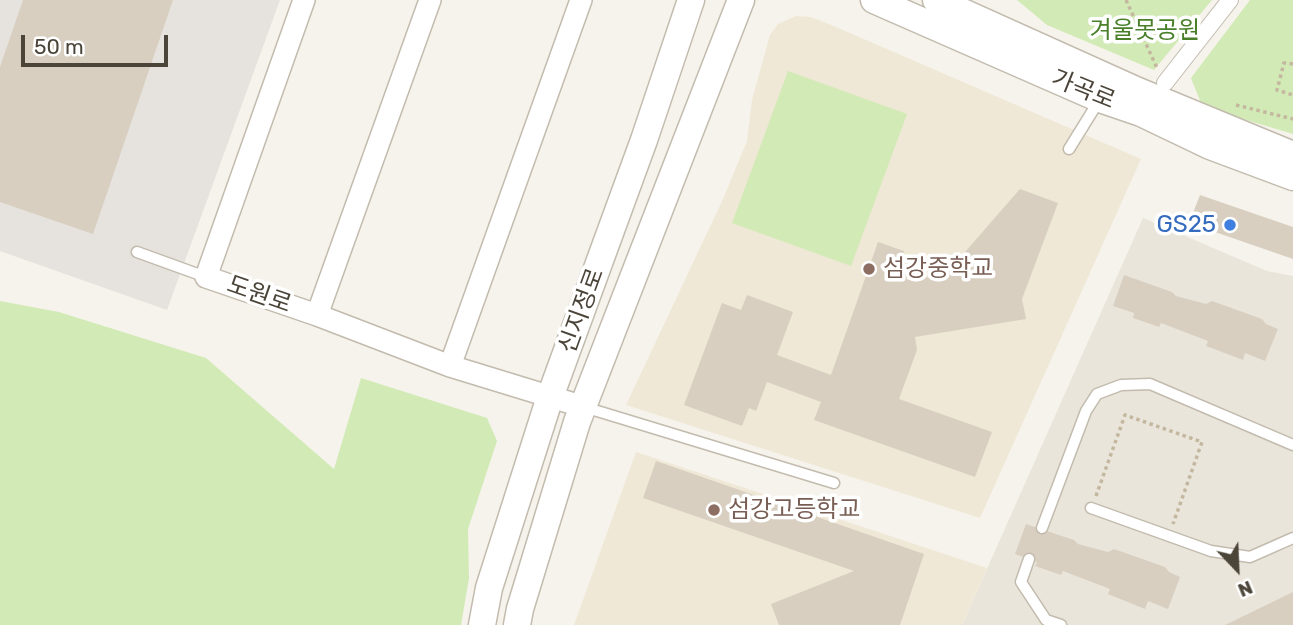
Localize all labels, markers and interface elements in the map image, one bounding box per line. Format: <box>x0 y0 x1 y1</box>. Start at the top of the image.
park label: 겨울못공원 <box>1090 17 1200 45</box>
scale bar <box>24 21 172 65</box>
text: 50 m <box>34 34 84 59</box>
street label: 가곡로 <box>1047 64 1119 116</box>
place label: GS25 <box>1156 211 1216 239</box>
marker: GS25 <box>1222 217 1238 233</box>
place label: 섬강중학교 <box>883 255 993 283</box>
marker: 섬강중학교 <box>861 261 877 277</box>
street label: 신지정로 <box>553 265 611 357</box>
street label: 도원로 <box>223 271 295 319</box>
place label: 섬강고등학교 <box>728 496 860 524</box>
marker: 섬강고등학교 <box>706 502 722 518</box>
north arrow <box>1202 534 1272 604</box>
text: N <box>1235 576 1256 602</box>

